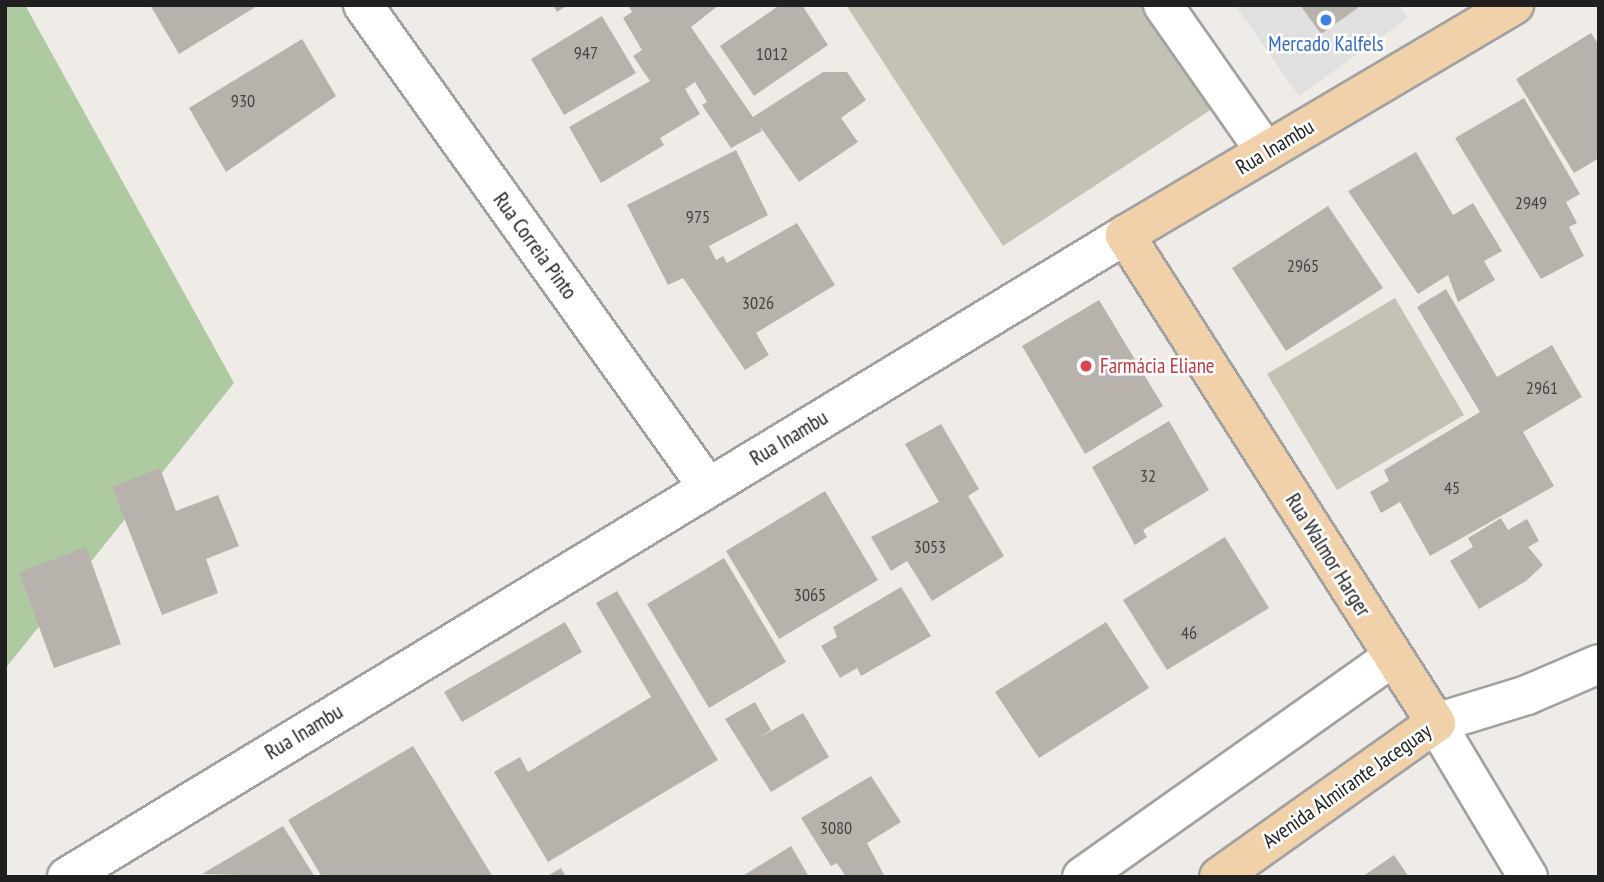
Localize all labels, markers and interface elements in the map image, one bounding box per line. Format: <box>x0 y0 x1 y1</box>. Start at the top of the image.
marker: Mercado Kalfels <box>1318 12 1334 28</box>
place label: Mercado Kalfels <box>1268 31 1384 57</box>
house number: 947 <box>574 42 598 64</box>
house number: 1012 <box>756 43 788 65</box>
house number: 930 <box>231 90 255 112</box>
street label: Rua Inambu <box>1231 114 1319 180</box>
street label: Rua Correia Pinto <box>488 188 582 304</box>
house number: 2949 <box>1515 192 1547 214</box>
house number: 975 <box>686 206 710 228</box>
house number: 2965 <box>1287 255 1319 277</box>
house number: 3026 <box>742 292 774 314</box>
place label: Farmácia Eliane <box>1100 353 1215 379</box>
marker: Farmácia Eliane <box>1078 358 1094 374</box>
house number: 2961 <box>1526 377 1558 399</box>
street label: Rua Inambu <box>745 405 833 471</box>
house number: 32 <box>1140 465 1156 487</box>
house number: 45 <box>1444 477 1460 499</box>
street label: Rua Walmor Harger <box>1280 489 1376 621</box>
house number: 3053 <box>914 536 946 558</box>
house number: 3065 <box>794 584 826 606</box>
house number: 46 <box>1181 622 1197 644</box>
street label: Rua Inambu <box>260 699 348 765</box>
street label: Avenida Almirante Jaceguay <box>1258 718 1436 854</box>
house number: 3080 <box>820 817 852 839</box>

